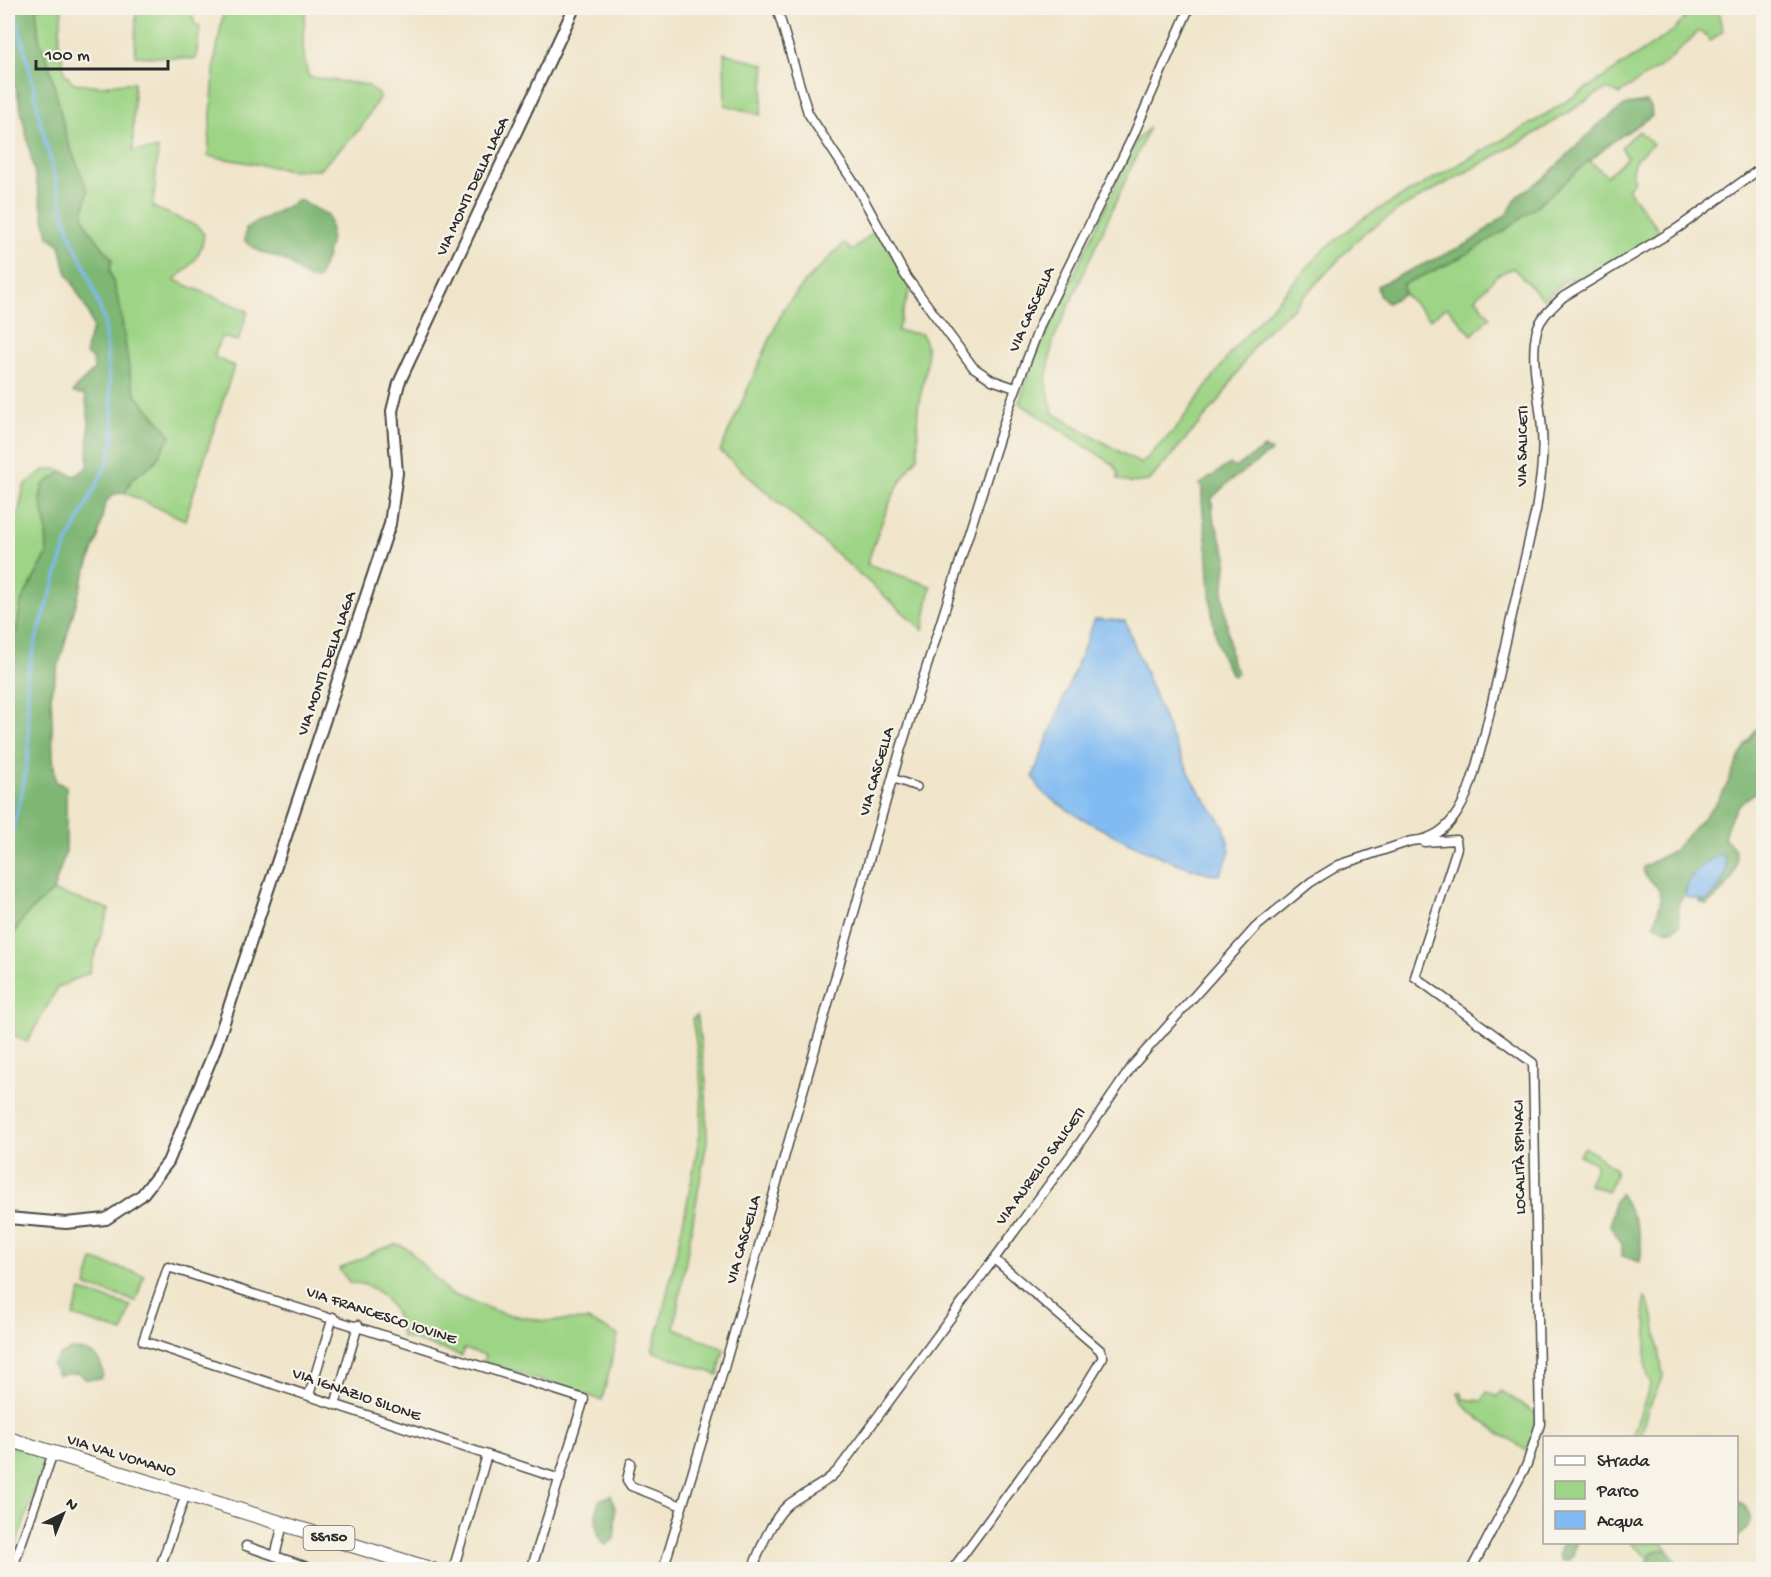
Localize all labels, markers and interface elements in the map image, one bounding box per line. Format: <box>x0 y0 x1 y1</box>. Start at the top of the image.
scale bar <box>36 33 168 71</box>
text: 100 m <box>44 46 90 67</box>
street label: VIA MONTI DELLA LAGA <box>433 113 515 260</box>
street label: VIA CASCELLA <box>1005 263 1061 356</box>
street label: VIA SALICETI <box>1514 405 1534 488</box>
street label: VIA MONTI DELLA LAGA <box>294 588 362 739</box>
street label: VIA CASCELLA <box>856 724 900 819</box>
street label: LOCALITÀ SPINACI <box>1509 1099 1532 1215</box>
street label: VIA AURELIO SALICETI <box>992 1104 1091 1231</box>
street label: VIA CASCELLA <box>723 1192 767 1287</box>
street label: VIA FRANCESCO IOVINE <box>302 1283 460 1351</box>
street label: VIA IGNAZIO SILONE <box>288 1365 424 1427</box>
street label: VIA VAL VOMANO <box>63 1431 178 1483</box>
legend <box>1543 1436 1738 1544</box>
text: Strada <box>1597 1452 1651 1473</box>
text: Parco <box>1596 1482 1639 1503</box>
north arrow <box>33 1484 93 1544</box>
text: N <box>61 1495 82 1516</box>
text: Acqua <box>1597 1512 1644 1533</box>
road number: SS150 <box>304 1526 354 1550</box>

